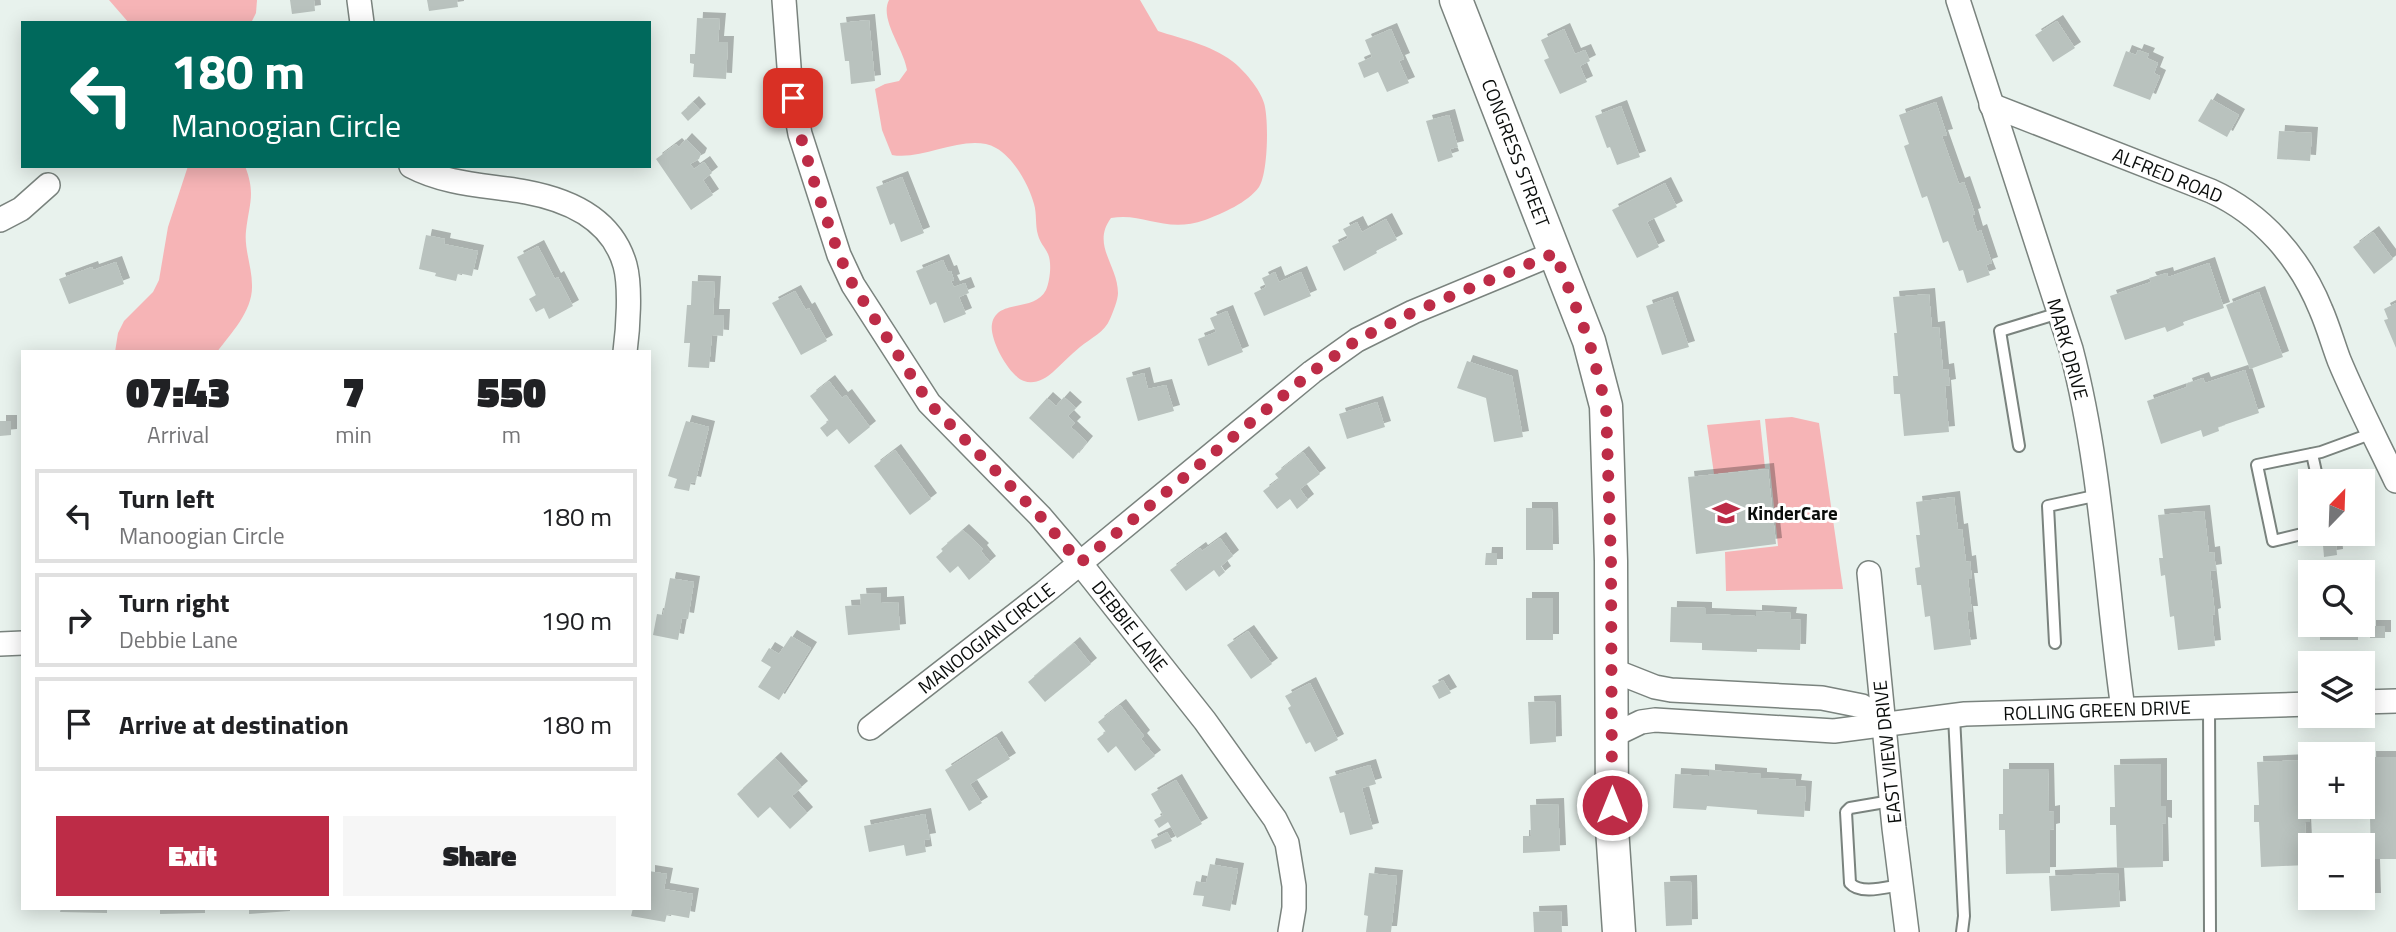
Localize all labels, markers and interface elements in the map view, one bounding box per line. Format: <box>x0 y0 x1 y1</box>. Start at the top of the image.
text: 180 m <box>171 33 305 108</box>
icon: left <box>56 49 147 140</box>
pin <box>763 68 823 128</box>
street label: CONGRESS STREET <box>1475 74 1558 231</box>
icon: arrive <box>774 79 812 117</box>
text: Manoogian Circle <box>171 101 401 149</box>
street label: ALFRED ROAD <box>2109 139 2228 210</box>
street label: MARK DRIVE <box>2040 295 2097 403</box>
text: 07:43 <box>126 359 230 423</box>
text: 7 <box>342 359 365 423</box>
text: 550 <box>477 359 546 423</box>
text: Arrival <box>147 417 209 452</box>
text: min <box>335 417 372 452</box>
text: m <box>502 417 521 452</box>
north arrow <box>2298 469 2375 546</box>
map controls <box>2298 469 2375 910</box>
text: Turn left <box>119 479 214 518</box>
icon: left <box>60 497 98 535</box>
text: 180 m <box>541 497 612 536</box>
school or university icon: KinderCare <box>1711 498 1741 528</box>
place label: KinderCare <box>1747 498 1838 527</box>
text: Manoogian Circle <box>119 518 285 553</box>
button: search <box>2298 560 2375 637</box>
street label: DEBBIE LANE <box>1085 574 1175 678</box>
street label: MANOOGIAN CIRCLE <box>911 575 1060 700</box>
text: Turn right <box>119 583 230 622</box>
icon: right <box>60 601 98 639</box>
text: 190 m <box>541 601 612 640</box>
text: Debbie Lane <box>119 622 238 657</box>
button: layers <box>2298 651 2375 728</box>
street label: EAST VIEW DRIVE <box>1865 679 1908 825</box>
street label: ROLLING GREEN DRIVE <box>2003 692 2191 727</box>
icon: arrive <box>60 705 98 743</box>
text: Arrive at destination <box>119 705 349 744</box>
text: 180 m <box>541 705 612 744</box>
button: + <box>2298 742 2375 819</box>
position arrow <box>1575 768 1649 842</box>
button: Exit <box>56 816 329 896</box>
button: Share <box>343 816 616 896</box>
button: − <box>2298 833 2375 910</box>

